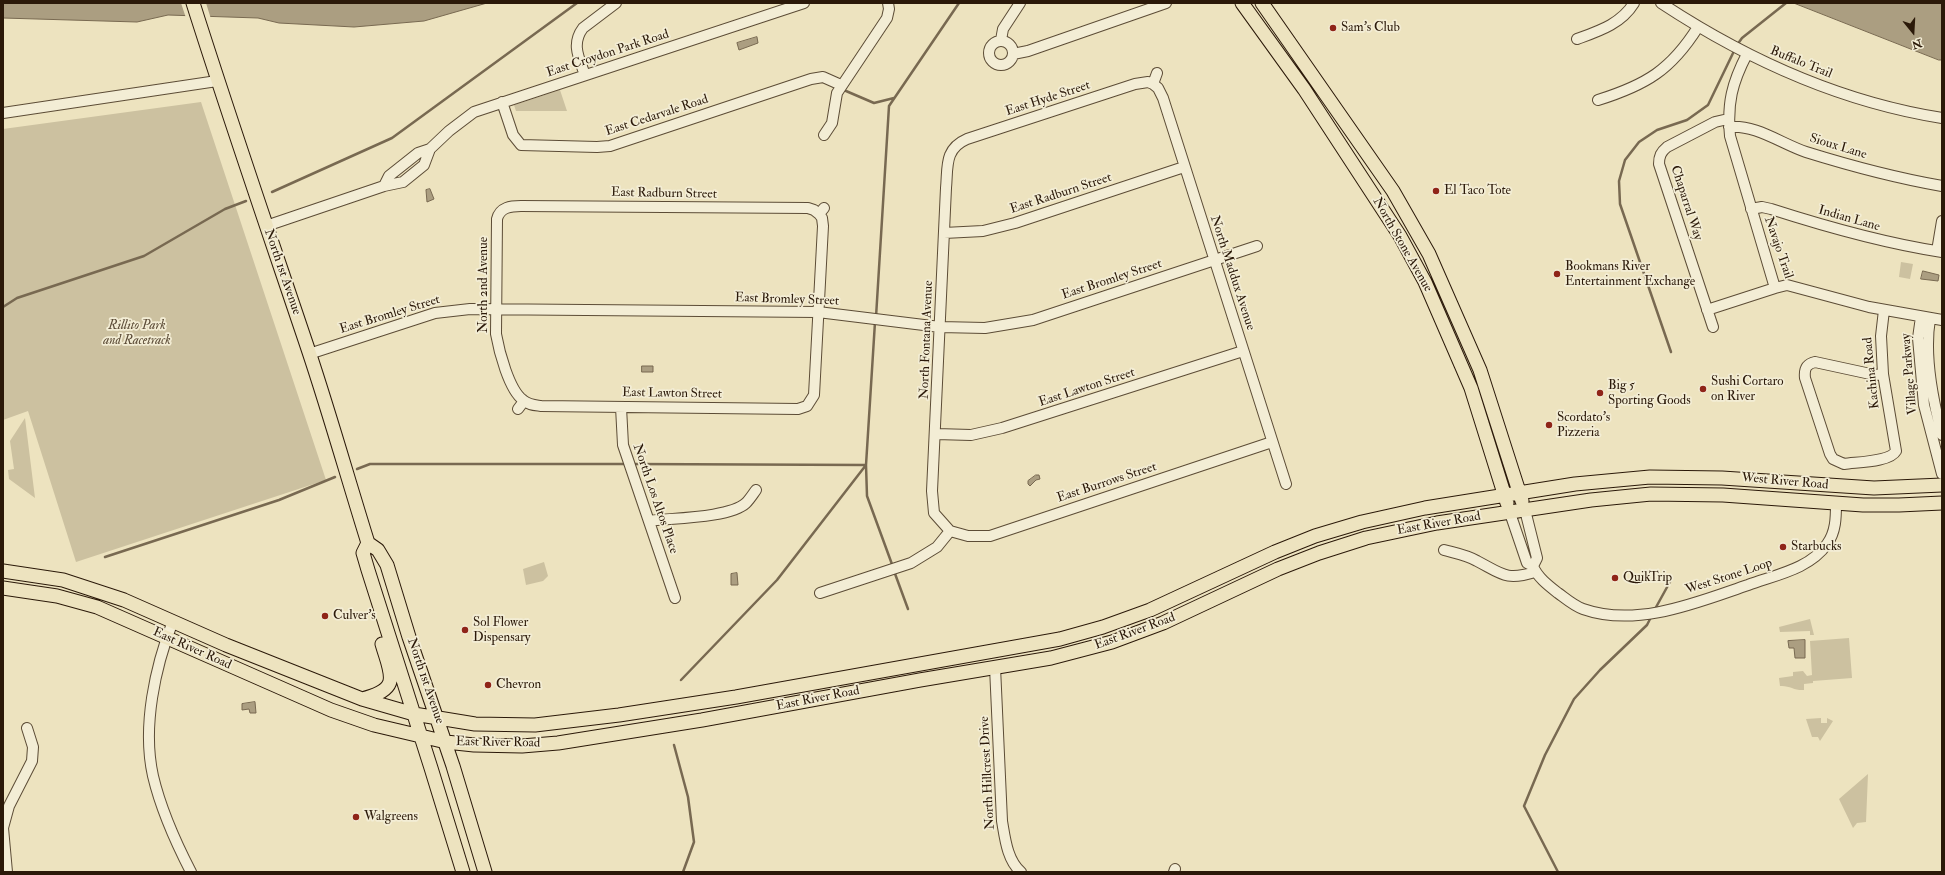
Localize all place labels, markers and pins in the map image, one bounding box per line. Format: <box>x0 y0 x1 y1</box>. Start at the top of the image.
place label: Sam's Club <box>1341 20 1400 36</box>
marker: Sam's Club <box>1328 23 1338 33</box>
place label: El Taco Tote <box>1444 183 1511 199</box>
marker: El Taco Tote <box>1431 186 1441 196</box>
place label: Bookmans River Entertainment Exchange <box>1565 259 1695 290</box>
marker: Bookmans River Entertainment Exchange <box>1552 269 1562 279</box>
place label: Sushi Cortaro on River <box>1711 374 1784 405</box>
place label: Big 5 Sporting Goods <box>1608 378 1691 409</box>
marker: Sushi Cortaro on River <box>1698 384 1708 394</box>
marker: Big 5 Sporting Goods <box>1595 388 1605 398</box>
place label: Scordato's Pizzeria <box>1557 410 1610 441</box>
marker: Scordato's Pizzeria <box>1544 420 1554 430</box>
place label: Starbucks <box>1791 539 1842 555</box>
marker: Starbucks <box>1778 542 1788 552</box>
place label: QuikTrip <box>1623 570 1672 586</box>
marker: QuikTrip <box>1610 573 1620 583</box>
place label: Culver's <box>333 608 376 624</box>
marker: Culver's <box>320 611 330 621</box>
place label: Sol Flower Dispensary <box>473 615 531 646</box>
marker: Sol Flower Dispensary <box>460 625 470 635</box>
place label: Chevron <box>496 677 541 693</box>
marker: Chevron <box>483 680 493 690</box>
place label: Walgreens <box>364 809 418 825</box>
marker: Walgreens <box>351 812 361 822</box>

